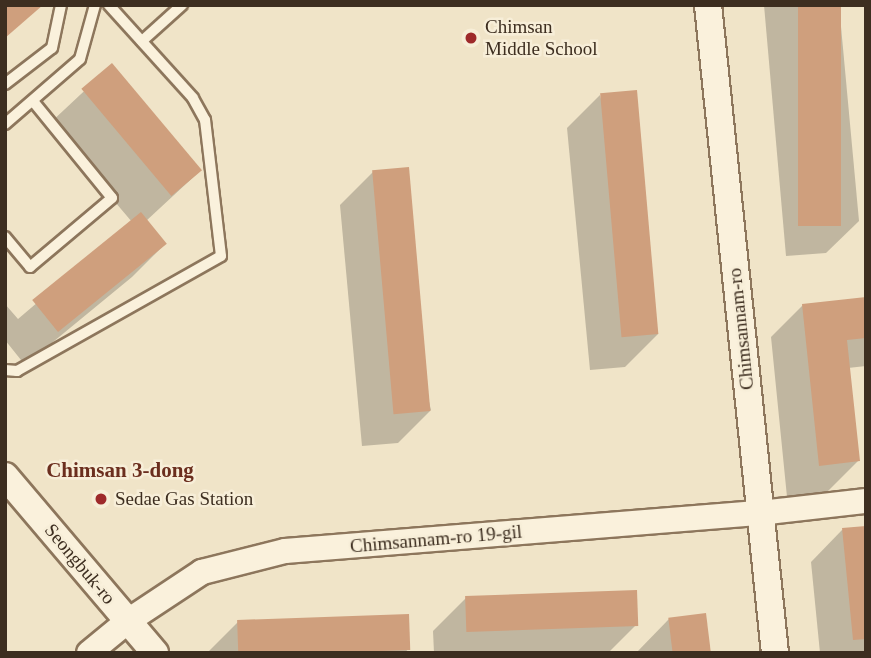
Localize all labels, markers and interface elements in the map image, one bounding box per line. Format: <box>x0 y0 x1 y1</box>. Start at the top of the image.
place label: Chimsan Middle School <box>485 16 597 60</box>
marker: Chimsan Middle School <box>463 30 479 46</box>
street label: Chimsannam-ro <box>723 267 759 391</box>
district label: Chimsan 3-dong <box>46 457 194 483</box>
place label: Sedae Gas Station <box>115 488 253 510</box>
marker: Sedae Gas Station <box>93 491 109 507</box>
street label: Seongbuk-ro <box>40 519 120 609</box>
street label: Chimsannam-ro 19-gil <box>349 520 523 558</box>

